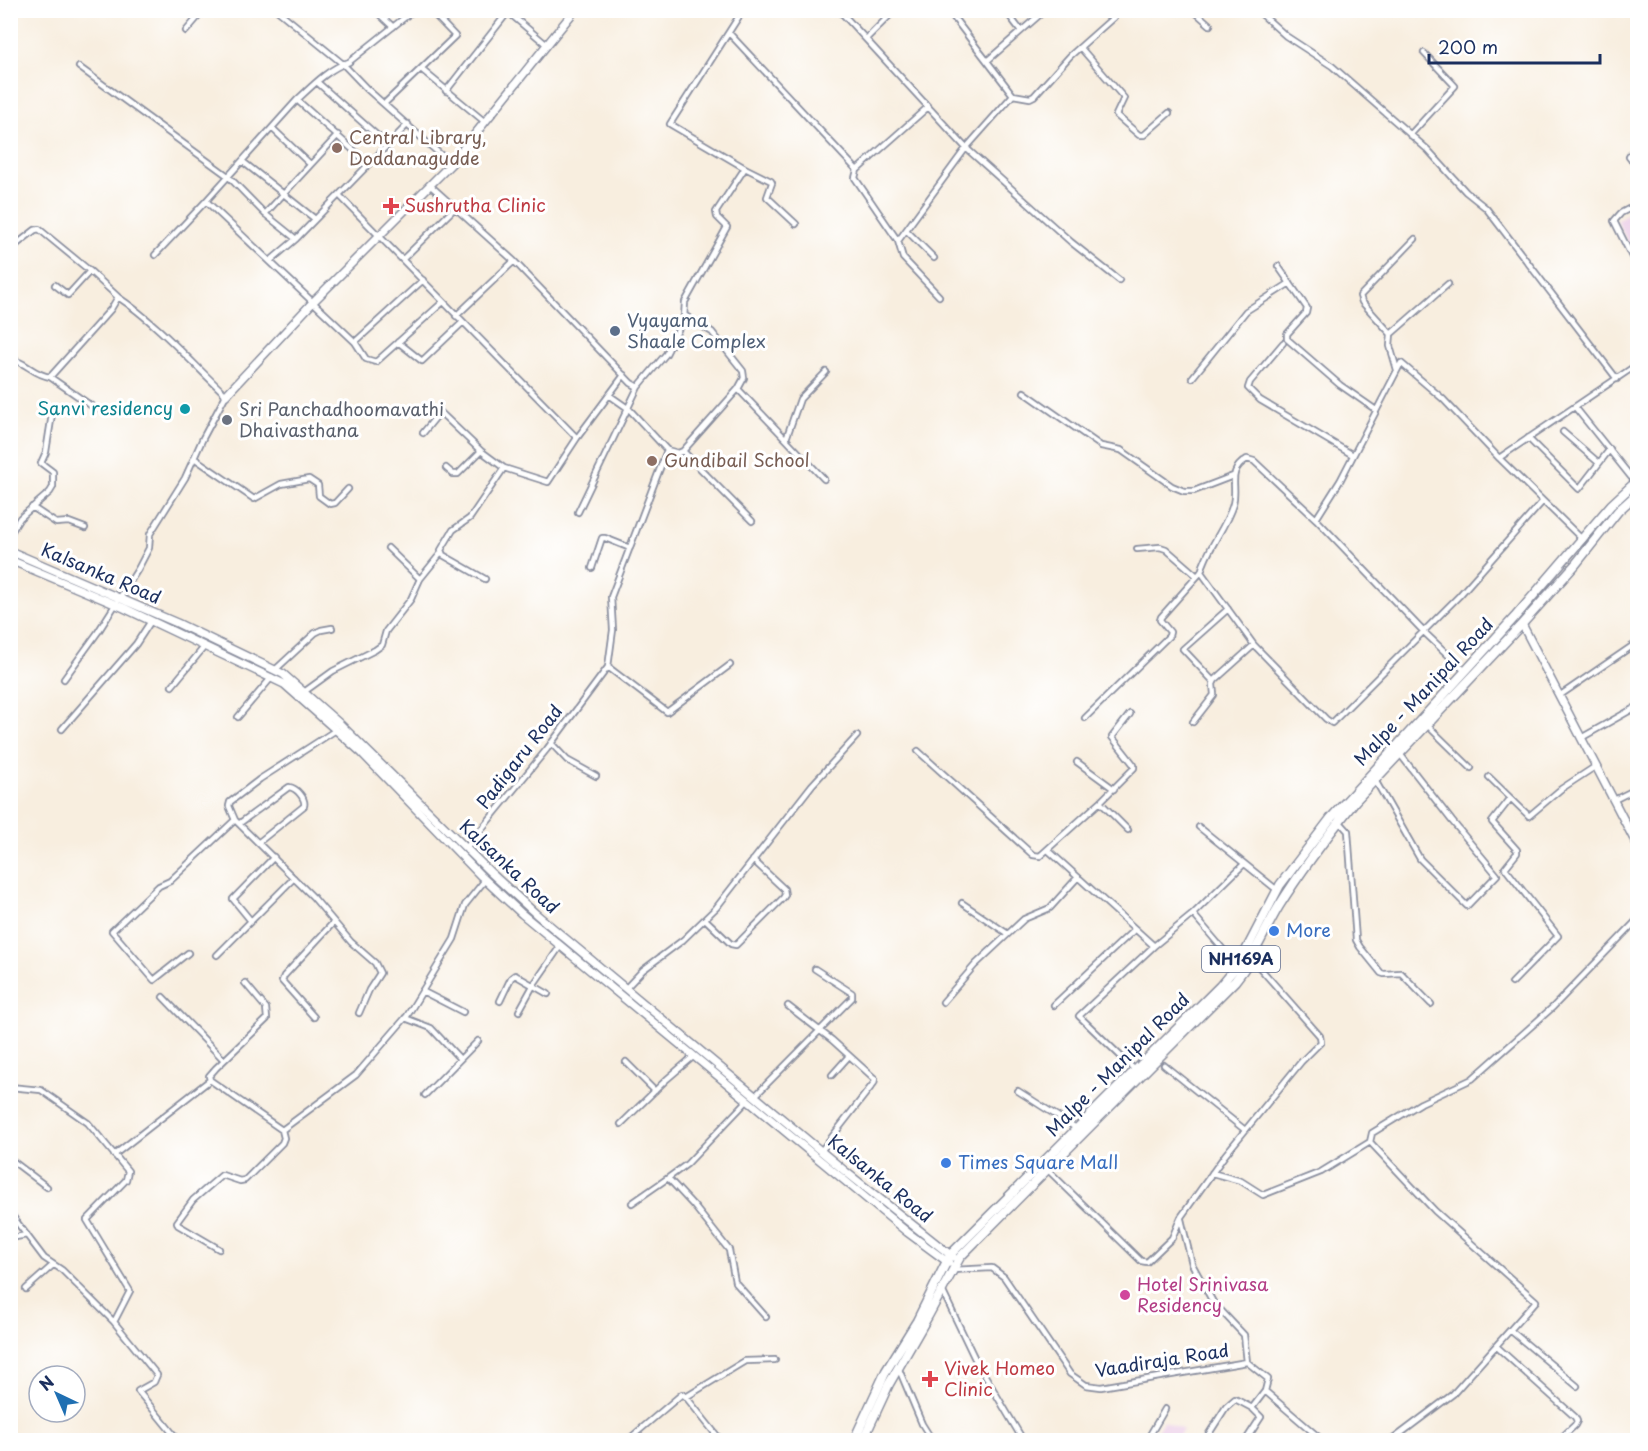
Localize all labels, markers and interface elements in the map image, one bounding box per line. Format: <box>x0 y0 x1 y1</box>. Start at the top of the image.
scale bar <box>1429 27 1600 65</box>
text: 200 m <box>1438 33 1498 60</box>
place label: Central Library, Doddanagudde <box>349 123 487 171</box>
marker: Central Library, Doddanagudde <box>330 141 344 155</box>
place label: Sushrutha Clinic <box>404 191 546 218</box>
marker: Sushrutha Clinic <box>382 197 400 215</box>
place label: Vyayama Shaale Complex <box>627 306 766 354</box>
marker: Vyayama Shaale Complex <box>608 324 622 338</box>
place label: Sanvi residency <box>37 394 173 421</box>
place label: Sri Panchadhoomavathi Dhaivasthana <box>239 395 444 443</box>
marker: Sanvi residency <box>178 402 192 416</box>
marker: Sri Panchadhoomavathi Dhaivasthana <box>220 413 234 427</box>
place label: Gundibail School <box>664 446 810 473</box>
marker: Gundibail School <box>645 454 659 468</box>
street label: Kalsanka Road <box>37 535 166 610</box>
street label: Malpe - Manipal Road <box>1347 611 1499 771</box>
street label: Padigaru Road <box>469 698 568 814</box>
street label: Kalsanka Road <box>454 812 566 919</box>
place label: More <box>1286 916 1331 943</box>
marker: More <box>1267 924 1281 938</box>
road number: NH169A <box>1202 946 1280 972</box>
street label: Malpe - Manipal Road <box>1039 986 1195 1142</box>
street label: Kalsanka Road <box>823 1127 939 1229</box>
place label: Times Square Mall <box>958 1148 1118 1175</box>
marker: Times Square Mall <box>939 1156 953 1170</box>
place label: Hotel Srinivasa Residency <box>1137 1270 1269 1318</box>
marker: Hotel Srinivasa Residency <box>1118 1288 1132 1302</box>
street label: Vaadiraja Road <box>1093 1336 1231 1383</box>
place label: Vivek Homeo Clinic <box>944 1354 1055 1402</box>
north arrow <box>27 1364 87 1424</box>
text: N <box>33 1369 59 1396</box>
marker: Vivek Homeo Clinic <box>921 1370 939 1388</box>

